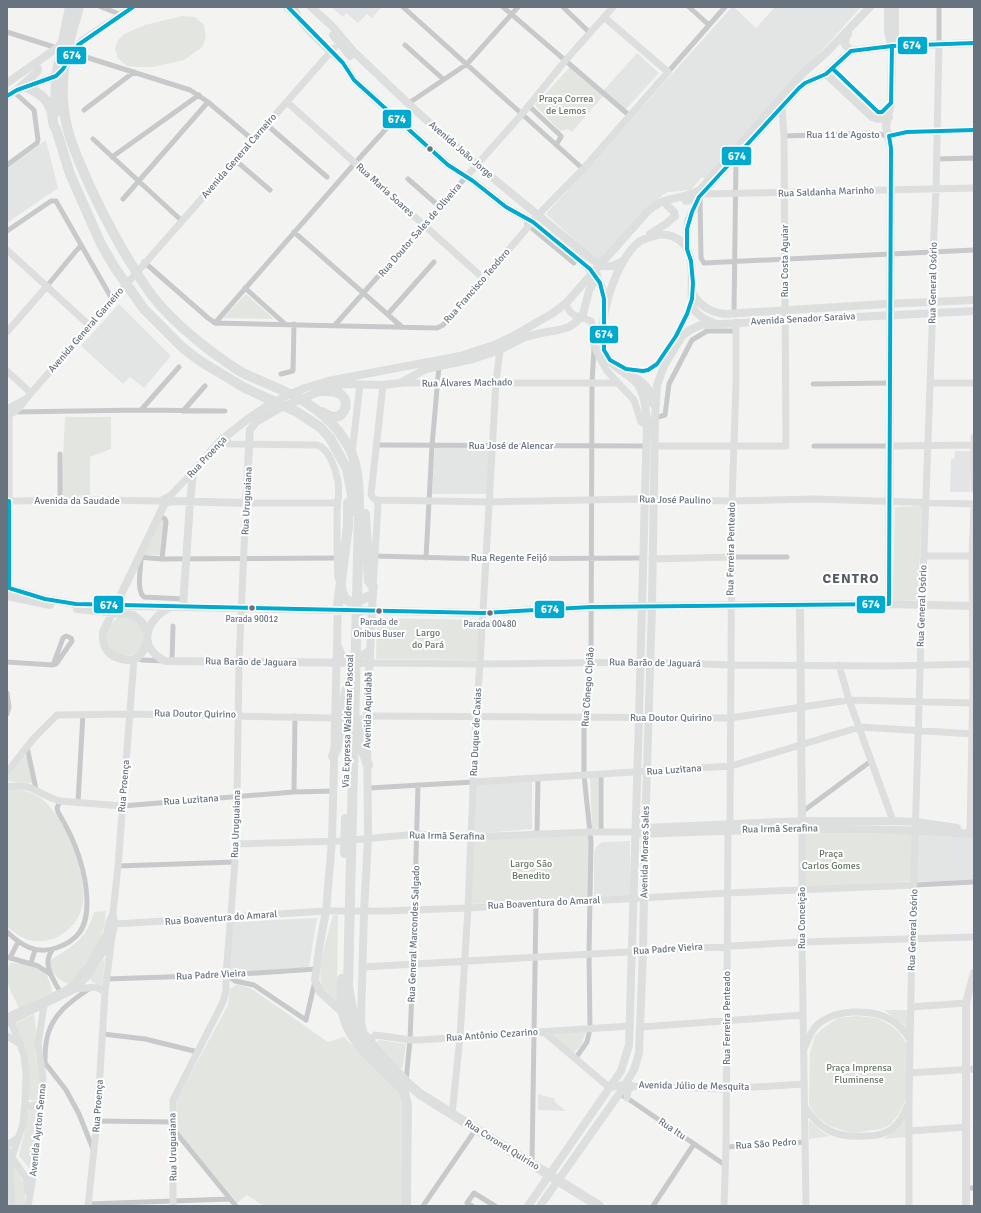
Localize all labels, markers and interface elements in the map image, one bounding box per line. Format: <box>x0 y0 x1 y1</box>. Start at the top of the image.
line badge: 674 <box>897 36 928 55</box>
text: 674 <box>903 39 921 52</box>
line badge: 674 <box>56 46 87 65</box>
text: 674 <box>63 49 81 62</box>
park label: Praça Correa de Lemos <box>539 93 593 117</box>
line badge: 674 <box>382 109 412 129</box>
street label: Avenida General Carneiro <box>199 111 279 201</box>
text: 674 <box>388 113 406 126</box>
street label: Avenida João Jorge <box>426 119 496 181</box>
street label: Rua 11 de Agosto <box>806 129 880 141</box>
unlabelled marker <box>425 144 435 154</box>
line badge: 674 <box>721 146 752 166</box>
text: 674 <box>728 150 746 163</box>
street label: Rua Maria Soares <box>353 161 417 220</box>
street label: Rua Doutor Sales de Oliveira <box>376 181 464 279</box>
street label: Rua Saldanha Marinho <box>778 184 874 200</box>
street label: Rua Costa Aguiar <box>779 224 791 298</box>
street label: Rua General Osório <box>926 242 940 324</box>
street label: Rua Francisco Teodoro <box>441 246 513 326</box>
street label: Avenida General Garneiro <box>46 285 126 375</box>
street label: Avenida Senador Saraiva <box>750 310 856 328</box>
line badge: 674 <box>589 325 619 344</box>
text: 674 <box>595 328 613 341</box>
street label: Rua Álvares Machado <box>421 375 513 390</box>
street label: Rua Proença <box>185 434 229 480</box>
street label: Rua José de Alencar <box>468 440 554 452</box>
street label: Rua Uruguaiana <box>239 466 255 536</box>
street label: Rua José Paulino <box>639 493 711 507</box>
street label: Avenida da Saudade <box>34 495 120 507</box>
street label: Rua Ferreira Penteado <box>724 502 738 596</box>
street label: Rua Regente Feijó <box>471 552 547 564</box>
street label: Rua General Osório <box>915 565 929 647</box>
district label: CENTRO <box>822 570 880 587</box>
line badge: 674 <box>93 595 124 614</box>
line badge: 674 <box>856 595 886 614</box>
text: 674 <box>862 598 880 611</box>
text: 674 <box>100 599 118 612</box>
line badge: 674 <box>534 600 565 619</box>
marker: Parada 90012 <box>247 603 257 613</box>
text: 674 <box>541 603 559 616</box>
marker: Parada de Onibus Buser <box>374 606 384 616</box>
marker: Parada 00480 <box>485 608 495 618</box>
place label: Parada 90012 <box>226 614 279 625</box>
place label: Parada de Onibus Buser <box>354 617 405 640</box>
place label: Parada 00480 <box>464 619 517 630</box>
park label: Largo do Pará <box>412 627 444 651</box>
street label: Rua Cônego Cipião <box>579 647 597 727</box>
street label: Via Expressa Waldemar Pascoal <box>340 654 356 788</box>
street label: Rua Barão de Jaguara <box>205 655 297 669</box>
street label: Rua Barão de Jaguará <box>609 656 701 670</box>
street label: Avenida Aquidabã <box>361 672 375 748</box>
street label: Rua Duque de Caxias <box>468 687 484 777</box>
street label: Rua Doutor Quirino <box>154 707 236 721</box>
street label: Rua Doutor Quirino <box>630 712 712 724</box>
street label: Rua Proença <box>116 759 132 813</box>
street label: Rua Luzitana <box>646 762 702 778</box>
street label: Rua Uruguaiana <box>229 790 243 858</box>
street label: Rua Luzitana <box>163 792 219 808</box>
street label: Avenida Moraes Sales <box>638 805 652 898</box>
street label: Rua Irmã Serafina <box>742 822 818 836</box>
street label: Rua Irmã Serafina <box>409 829 485 843</box>
park label: Praça Carlos Gomes <box>802 848 861 872</box>
park label: Largo São Benedito <box>510 858 552 882</box>
street label: Rua General Marcondes Salgado <box>406 865 422 1003</box>
street label: Rua Conceição <box>796 887 808 949</box>
street label: Rua General Osório <box>906 889 920 971</box>
street label: Rua Boaventura do Amaral <box>487 894 601 912</box>
street label: Rua Boaventura do Amaral <box>164 908 278 928</box>
street label: Rua Padre Vieira <box>633 941 703 957</box>
street label: Rua Padre Vieira <box>176 967 246 983</box>
street label: Rua Ferreira Penteado <box>721 971 733 1065</box>
street label: Rua Antônio Cezarino <box>446 1026 538 1044</box>
park label: Praça Imprensa Fluminense <box>826 1062 892 1086</box>
street label: Rua Proença <box>90 1079 106 1133</box>
street label: Avenida Júlio de Mesquita <box>638 1079 750 1093</box>
street label: Avenida Ayrton Senna <box>27 1083 49 1177</box>
street label: Rua Uruguaiana <box>166 1113 180 1181</box>
street label: Rua Itu <box>656 1116 688 1142</box>
street label: Rua Coronel Quirino <box>462 1117 542 1173</box>
street label: Rua São Pedro <box>735 1136 797 1152</box>

